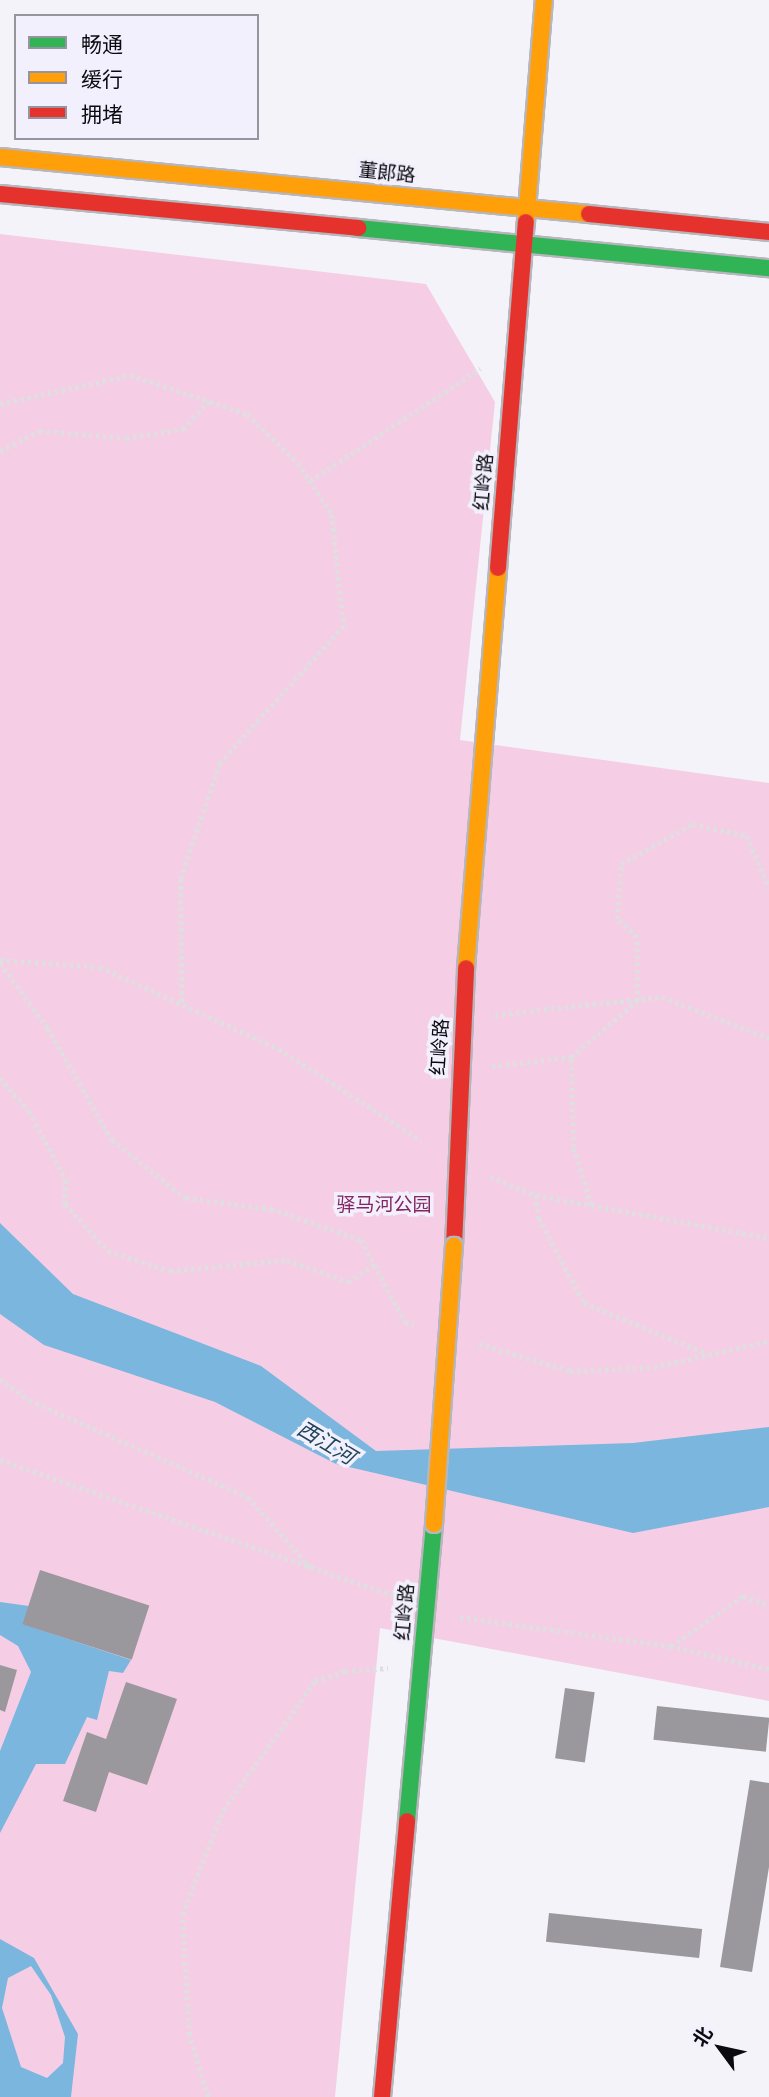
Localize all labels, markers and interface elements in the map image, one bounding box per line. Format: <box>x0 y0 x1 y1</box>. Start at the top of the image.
legend <box>14 14 259 140</box>
text: 畅通 <box>81 32 123 57</box>
text: 缓行 <box>81 67 123 92</box>
text: 拥堵 <box>81 102 123 127</box>
street label: 董郞路 <box>357 159 417 187</box>
street label: 红岭路 <box>470 453 498 511</box>
street label: 红岭路 <box>427 1018 453 1076</box>
park label: 驿马河公园 <box>337 1194 431 1216</box>
water label: 西江河 <box>293 1416 359 1470</box>
street label: 红岭路 <box>391 1583 419 1641</box>
north arrow <box>685 2013 755 2083</box>
text: 北 <box>688 2023 717 2051</box>

